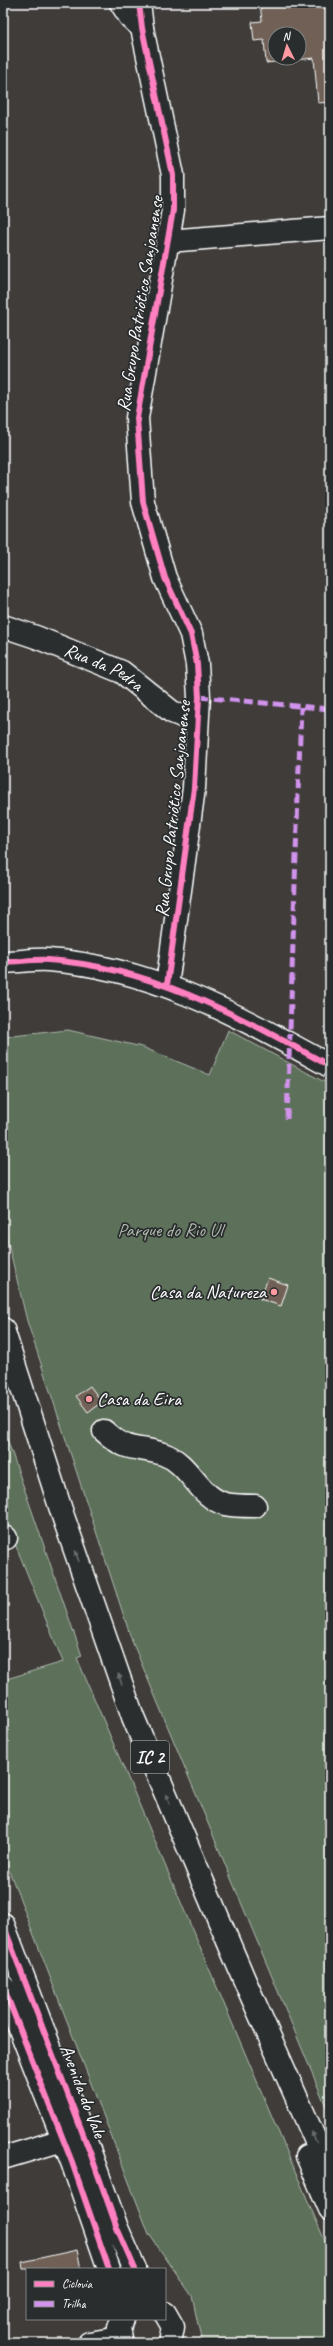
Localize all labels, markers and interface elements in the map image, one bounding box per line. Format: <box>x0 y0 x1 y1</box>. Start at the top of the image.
north arrow <box>267 26 307 66</box>
text: N <box>282 29 292 43</box>
street label: Rua Grupo Patriótico Sanjoanense <box>111 193 169 413</box>
street label: Rua da Pedra <box>61 638 149 697</box>
street label: Rua Grupo Patriótico Sanjoanense <box>150 698 196 918</box>
park label: Parque do Rio Ul <box>118 1218 226 1242</box>
place label: Casa da Natureza <box>150 1280 268 1304</box>
marker: Casa da Natureza <box>269 1287 279 1297</box>
place label: Casa da Eira <box>97 1387 182 1411</box>
marker: Casa da Eira <box>84 1394 94 1404</box>
one-way arrow <box>74 1549 80 1561</box>
one-way arrow <box>116 1672 122 1684</box>
road number: IC 2 <box>131 1741 169 1773</box>
one-way arrow <box>165 1794 171 1805</box>
street label: Avenida do Vale <box>54 2041 112 2143</box>
one-way arrow <box>311 2131 317 2143</box>
legend <box>26 2268 166 2320</box>
text: Ciclovia <box>62 2276 93 2292</box>
text: Trilha <box>62 2296 87 2312</box>

